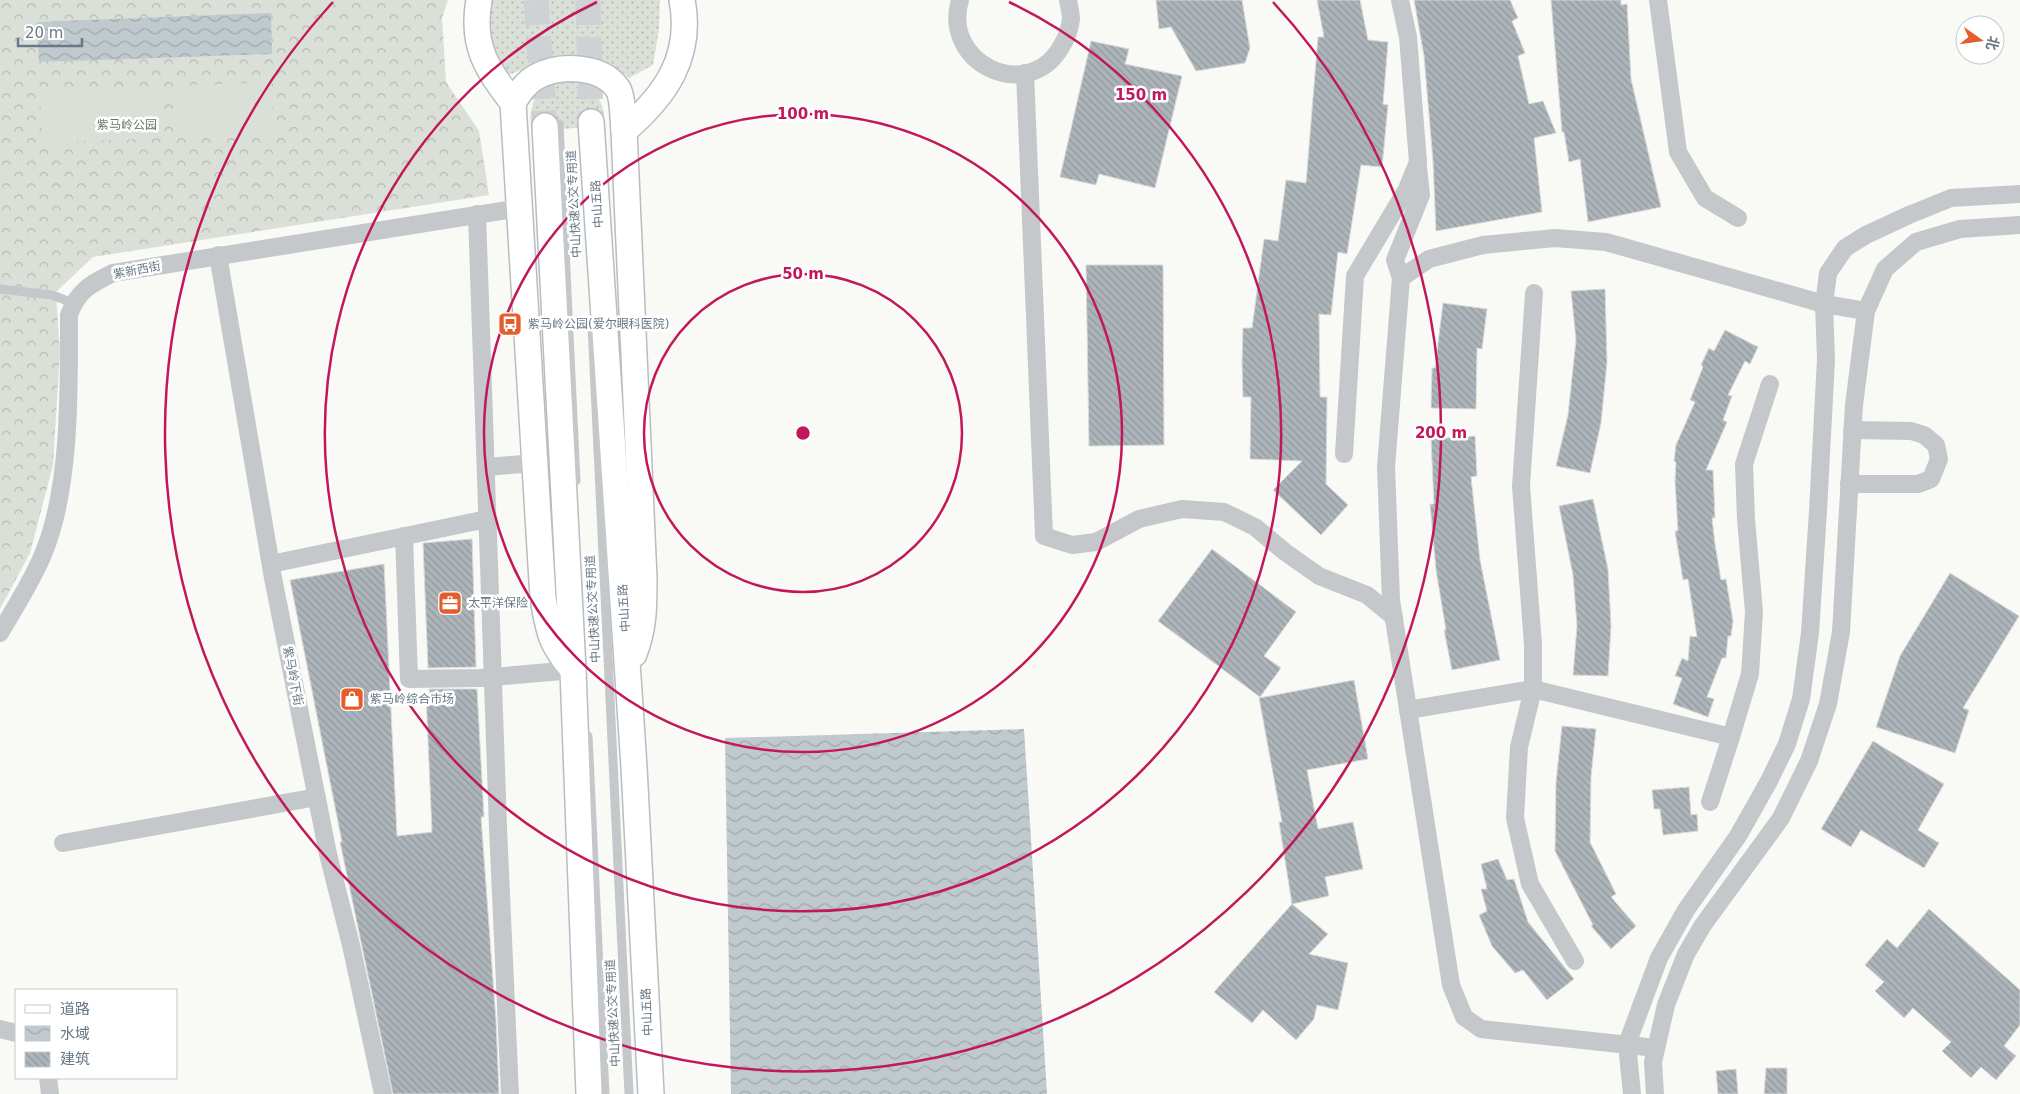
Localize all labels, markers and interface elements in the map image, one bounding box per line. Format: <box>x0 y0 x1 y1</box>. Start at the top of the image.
scale bar <box>18 15 81 47</box>
north arrow <box>1955 15 2005 65</box>
text: 20 m <box>25 24 63 42</box>
text: 北 <box>1983 34 2002 52</box>
text: 150 m <box>1115 86 1167 104</box>
text: 100 m <box>777 105 829 123</box>
park label: 紫马岭公园 <box>97 118 157 132</box>
street label: 中山快速公交专用道 <box>564 150 584 258</box>
street label: 中山五路 <box>588 180 606 228</box>
street label: 紫新西街 <box>112 259 162 281</box>
text: 50 m <box>782 265 824 283</box>
bus stop icon: 紫马岭公园(爱尔眼科医院) <box>497 311 523 337</box>
place label: 紫马岭公园(爱尔眼科医院) <box>528 317 669 331</box>
centre of rings <box>794 424 812 442</box>
text: 200 m <box>1415 424 1467 442</box>
street label: 中山快速公交专用道 <box>583 555 603 663</box>
street label: 中山五路 <box>615 584 633 632</box>
office icon: 太平洋保险 <box>437 590 463 616</box>
place label: 太平洋保险 <box>468 596 528 610</box>
street label: 紫马岭下街 <box>280 645 306 707</box>
shop icon: 紫马岭综合市场 <box>339 686 365 712</box>
place label: 紫马岭综合市场 <box>370 692 454 706</box>
street label: 中山快速公交专用道 <box>603 959 623 1067</box>
street label: 中山五路 <box>639 988 655 1036</box>
legend <box>15 989 178 1079</box>
text: 道路 <box>60 1000 90 1018</box>
text: 水域 <box>60 1025 90 1043</box>
text: 建筑 <box>60 1050 90 1068</box>

